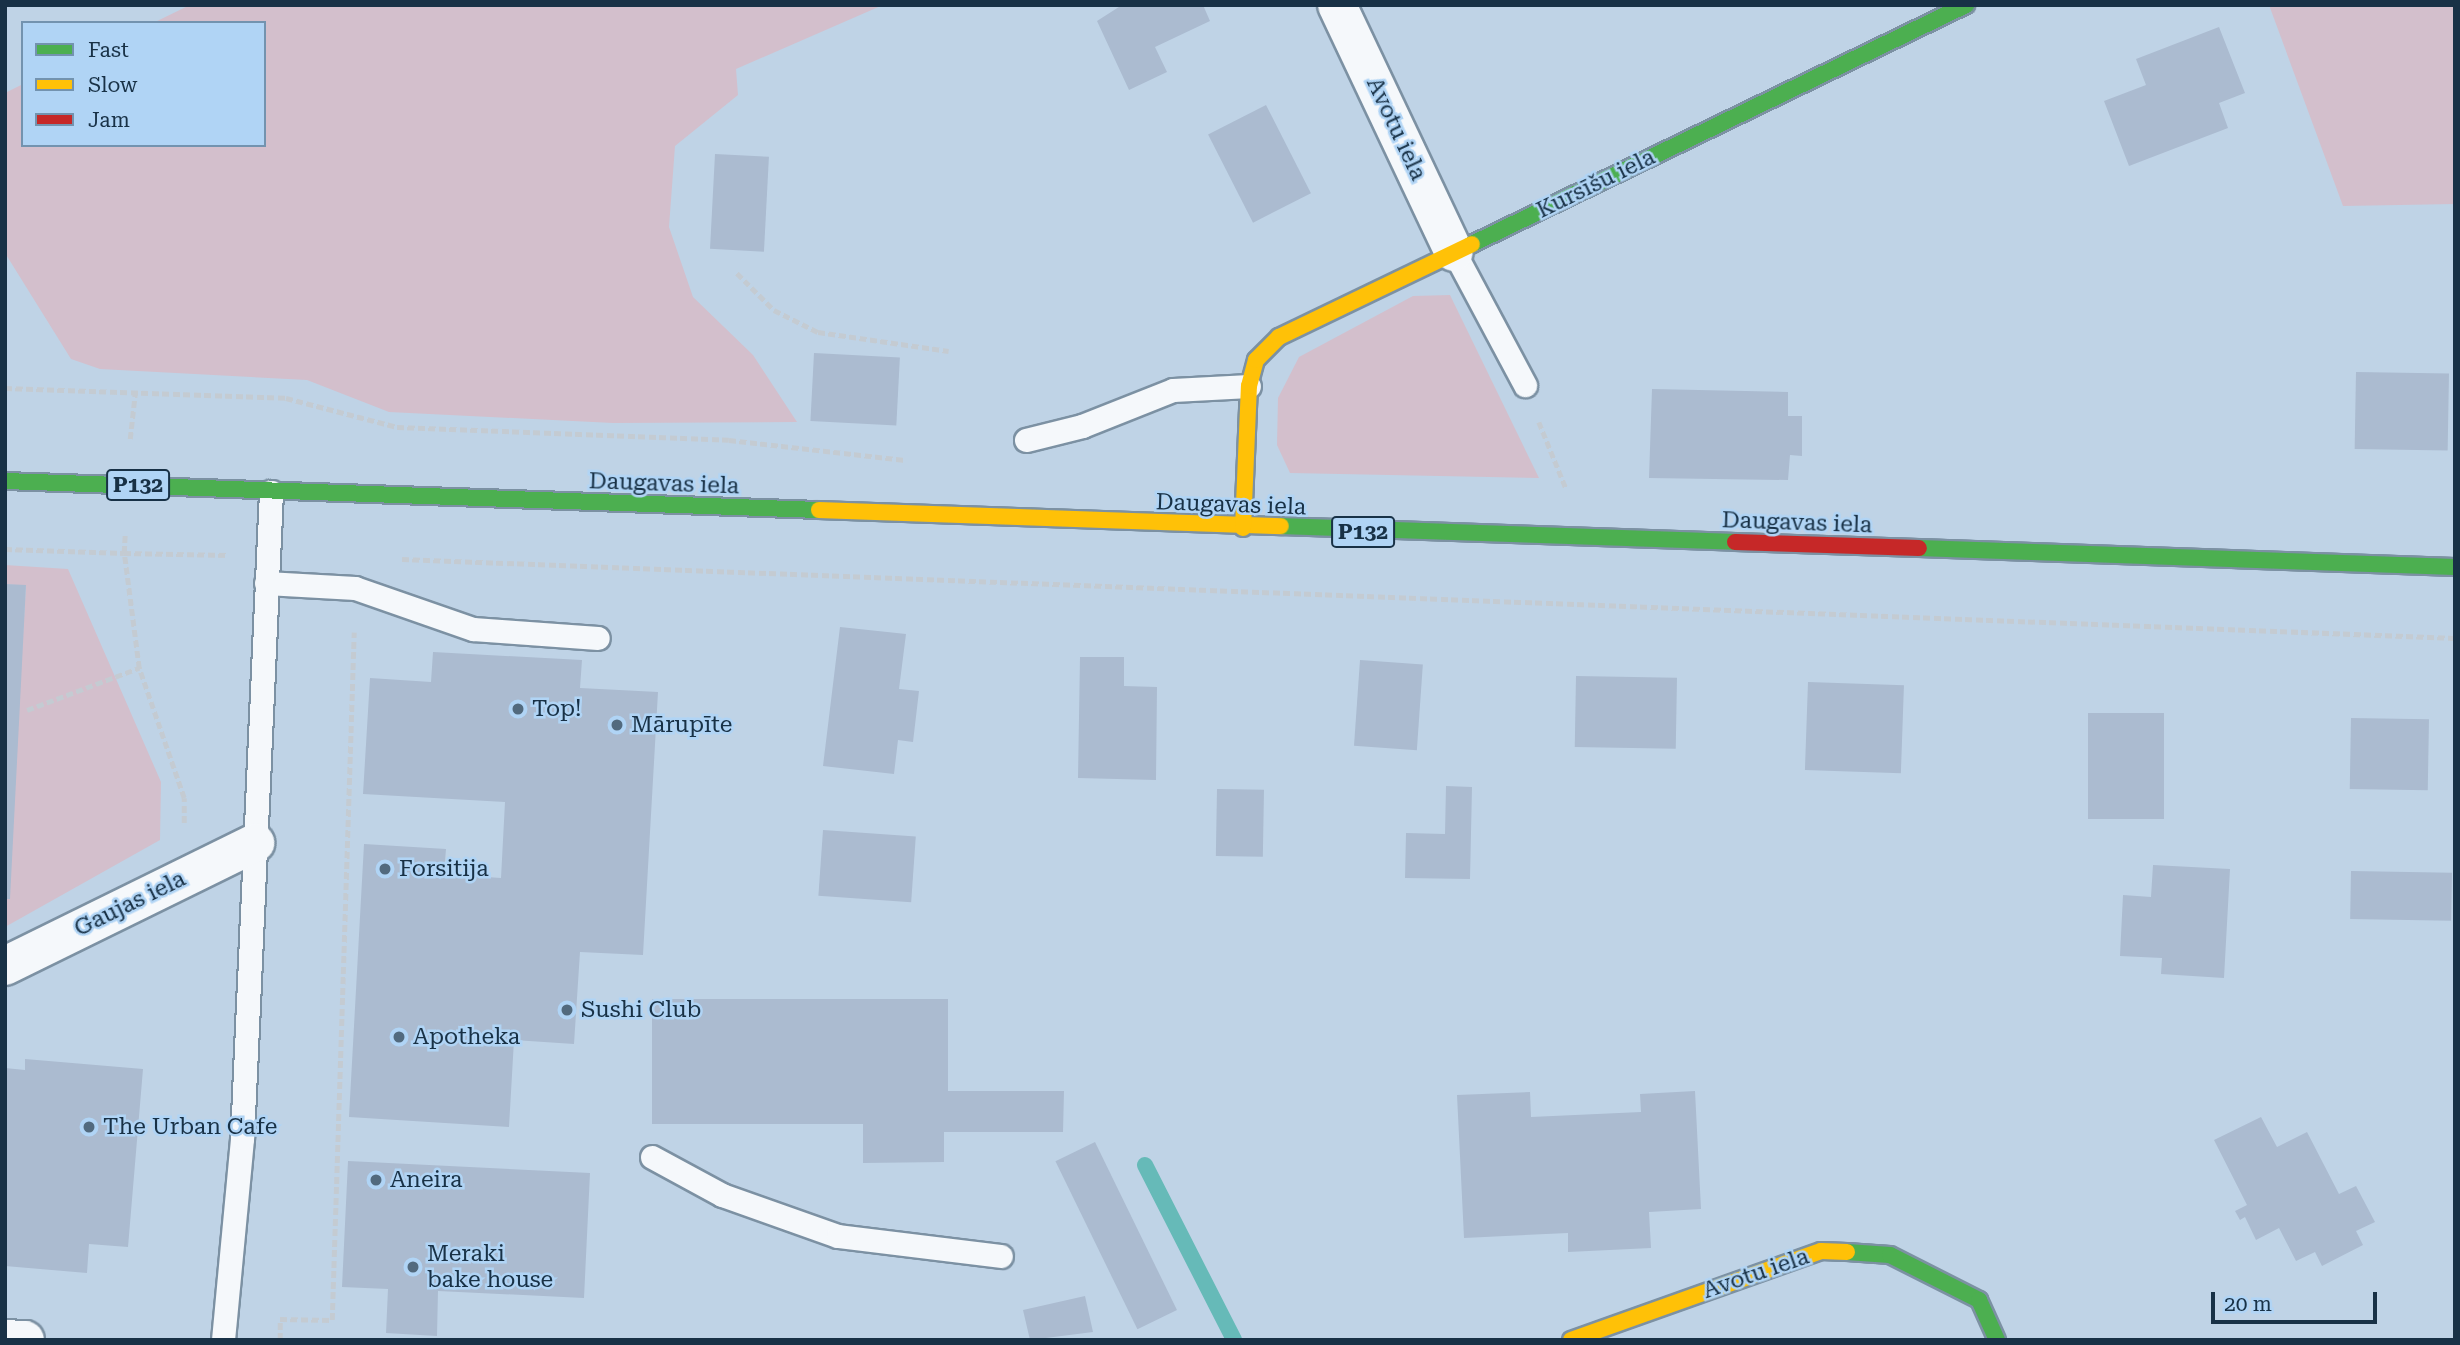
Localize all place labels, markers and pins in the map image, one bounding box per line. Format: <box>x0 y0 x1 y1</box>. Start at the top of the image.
place label: Top! <box>532 695 582 723</box>
marker: Top! <box>510 701 526 717</box>
place label: Mārupīte <box>631 711 732 739</box>
marker: Mārupīte <box>609 717 625 733</box>
place label: Forsitija <box>399 855 489 883</box>
marker: Forsitija <box>377 861 393 877</box>
place label: Sushi Club <box>581 996 701 1024</box>
marker: Sushi Club <box>559 1002 575 1018</box>
place label: Apotheka <box>413 1023 520 1051</box>
marker: Apotheka <box>391 1029 407 1045</box>
place label: The Urban Cafe <box>103 1113 277 1141</box>
marker: The Urban Cafe <box>81 1119 97 1135</box>
place label: Aneira <box>390 1166 463 1194</box>
marker: Aneira <box>368 1172 384 1188</box>
place label: Meraki bake house <box>427 1240 553 1294</box>
marker: Meraki bake house <box>405 1259 421 1275</box>

